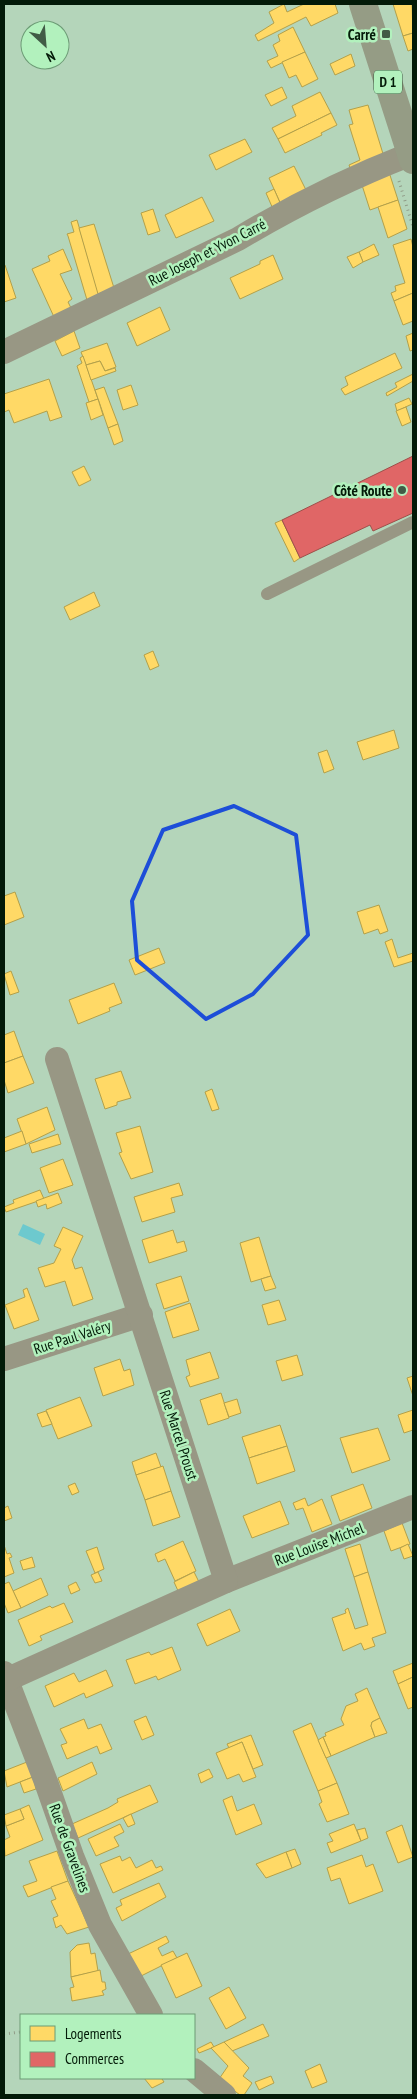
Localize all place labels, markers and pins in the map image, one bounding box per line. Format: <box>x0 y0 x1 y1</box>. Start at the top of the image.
place label: Carré <box>348 25 376 44</box>
marker: Carré <box>380 28 392 40</box>
place label: Côté Route <box>334 481 392 500</box>
marker: Côté Route <box>396 484 408 496</box>

